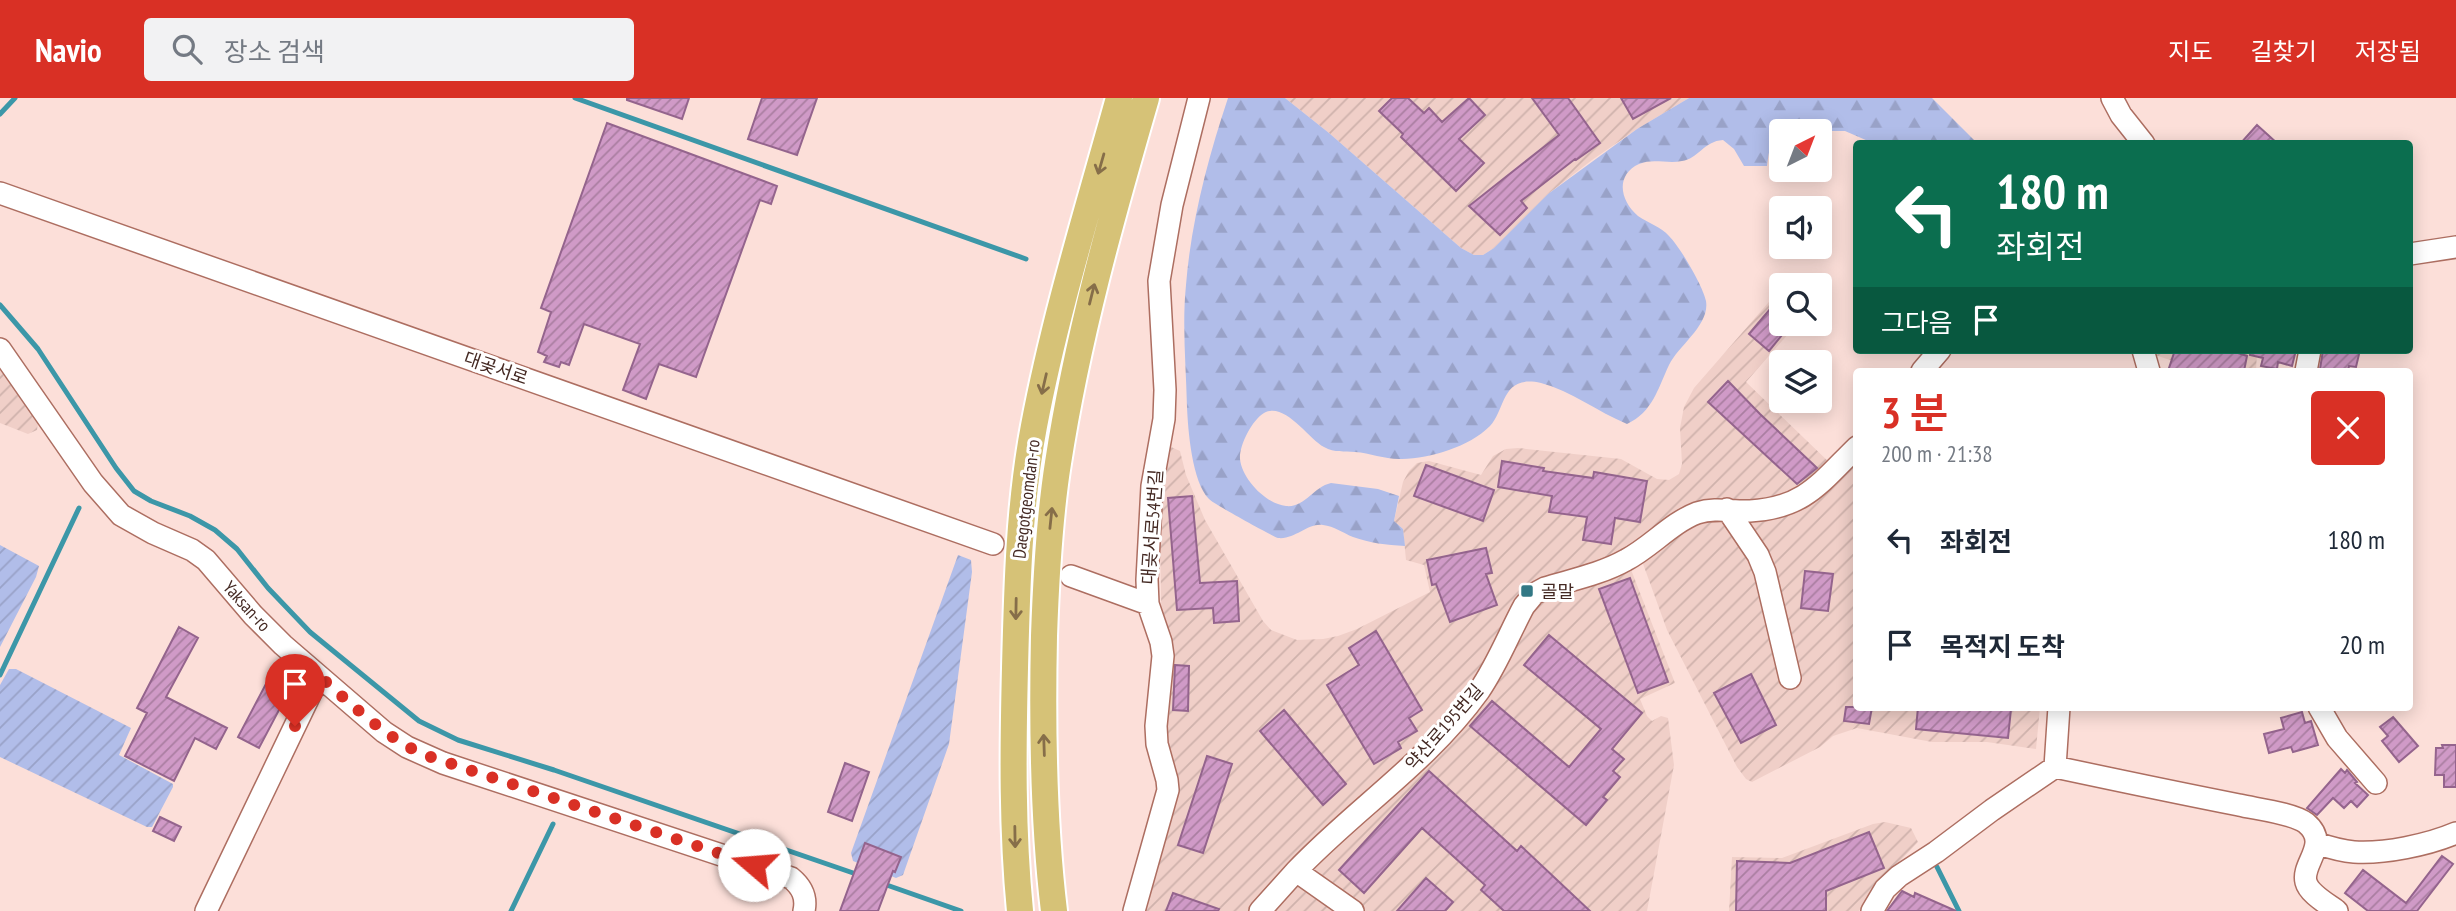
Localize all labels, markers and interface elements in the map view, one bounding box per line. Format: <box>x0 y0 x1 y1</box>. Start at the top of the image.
search box <box>144 18 634 81</box>
text: Navio <box>35 28 102 71</box>
icon: search <box>168 30 206 68</box>
text: 장소 검색 <box>224 35 325 68</box>
text: 지도 <box>2168 36 2213 67</box>
text: 길찾기 <box>2251 36 2317 67</box>
text: 저장됨 <box>2355 36 2421 67</box>
north arrow <box>1769 119 1832 182</box>
map controls <box>1769 119 1832 413</box>
one-way arrow <box>1093 153 1106 175</box>
text: 180 m <box>1996 159 2109 223</box>
icon: left <box>1881 168 1972 259</box>
button: sound <box>1769 196 1832 259</box>
text: 좌회전 <box>1996 225 2084 267</box>
button: search <box>1769 273 1832 336</box>
one-way arrow <box>1086 284 1099 306</box>
icon: arrive <box>1967 301 2005 339</box>
text: 그다음 <box>1881 306 1953 339</box>
street label: 대곶서로 <box>461 346 531 390</box>
button: layers <box>1769 350 1832 413</box>
one-way arrow <box>1036 372 1050 395</box>
text: 3 분 <box>1881 385 1948 440</box>
button: close <box>2311 391 2385 465</box>
street label: Daegotgeomdan-ro <box>1007 438 1045 560</box>
text: 200 m · 21:38 <box>1881 439 1993 468</box>
street label: 대곶서로54번길 <box>1136 469 1168 585</box>
one-way arrow <box>1045 507 1058 530</box>
icon: left <box>1881 521 1919 559</box>
text: 180 m <box>2327 523 2385 556</box>
text: 좌회전 <box>1940 525 2012 558</box>
street label: Yaksan-ro <box>218 576 276 636</box>
place label: 골말 <box>1541 580 1574 603</box>
marker: 골말 <box>1519 583 1535 599</box>
one-way arrow <box>1010 598 1023 621</box>
icon: arrive <box>1881 626 1919 664</box>
text: 20 m <box>2339 628 2385 661</box>
text: 목적지 도착 <box>1940 630 2065 663</box>
pin <box>265 654 325 726</box>
icon: arrive <box>276 665 314 703</box>
street label: 약산로195번길 <box>1400 679 1488 775</box>
one-way arrow <box>1037 734 1051 757</box>
one-way arrow <box>1008 825 1022 848</box>
position arrow <box>717 828 791 902</box>

